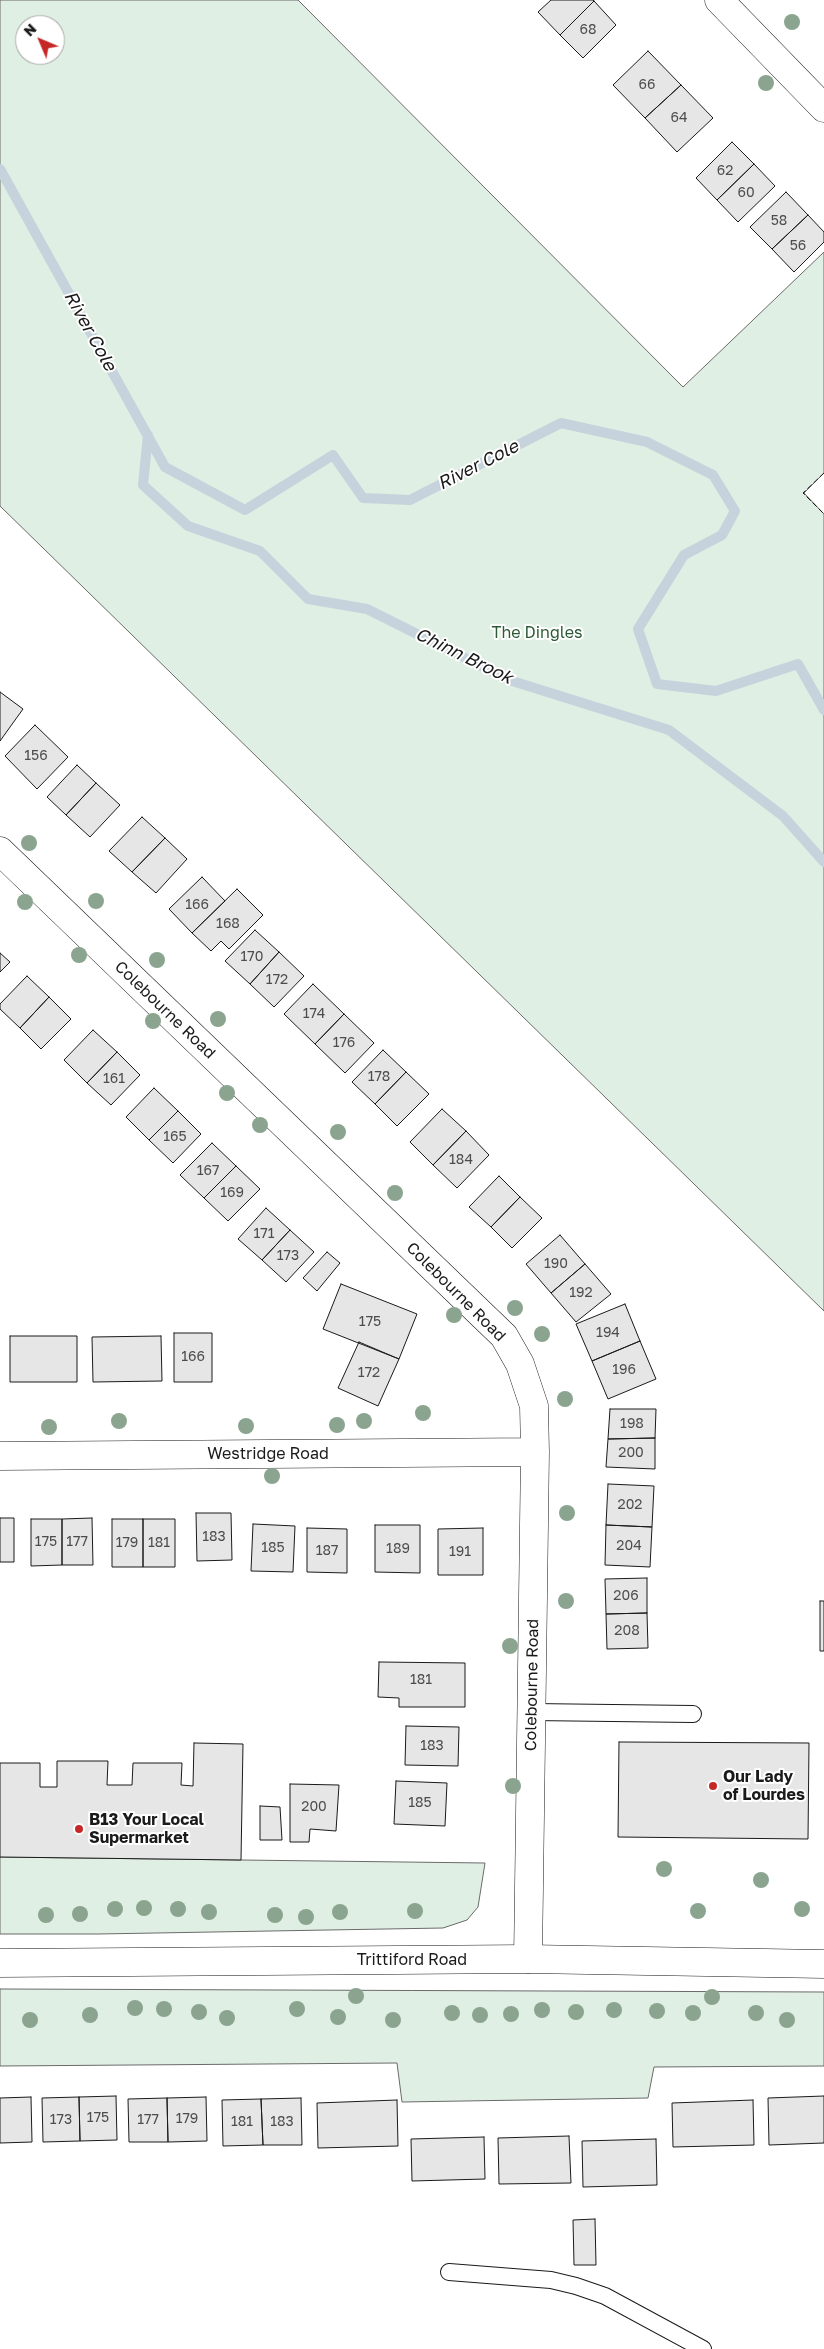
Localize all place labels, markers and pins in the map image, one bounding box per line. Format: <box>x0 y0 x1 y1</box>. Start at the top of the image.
place label: Our Lady of Lourdes <box>723 1767 805 1805</box>
marker: Our Lady of Lourdes <box>707 1780 719 1792</box>
place label: B13 Your Local Supermarket <box>89 1810 204 1848</box>
marker: B13 Your Local Supermarket <box>73 1823 85 1835</box>

